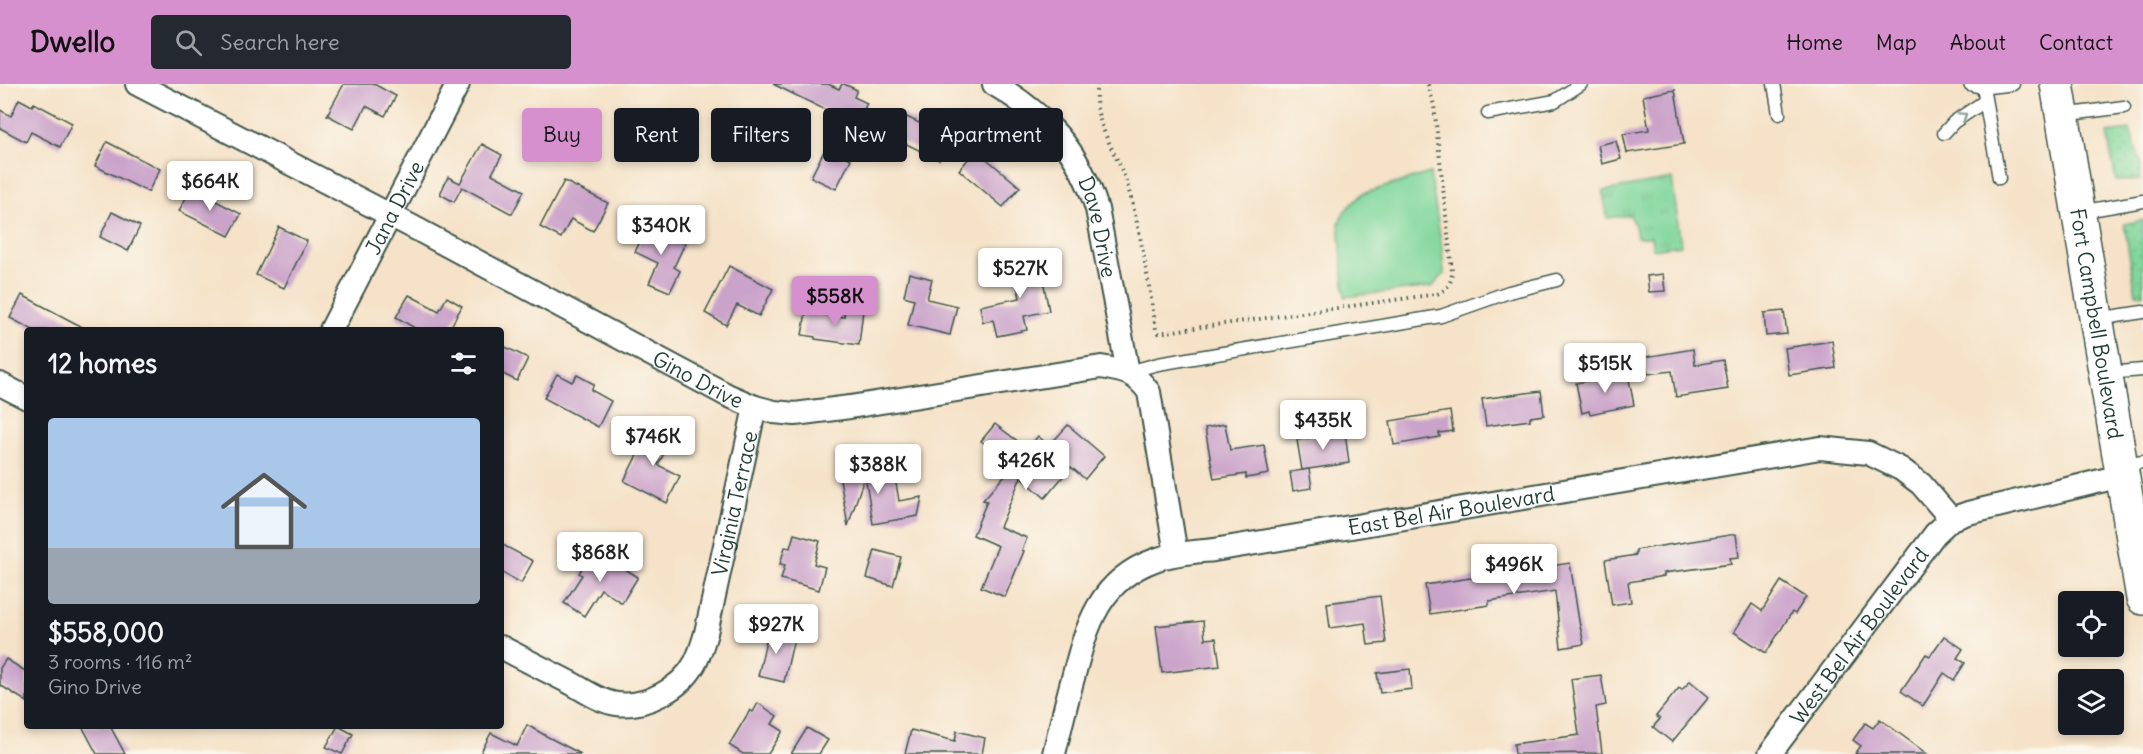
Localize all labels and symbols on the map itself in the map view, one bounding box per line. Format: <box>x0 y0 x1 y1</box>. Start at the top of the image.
one-way arrow <box>1957 112 1968 123</box>
street label: Jana Drive <box>359 156 430 259</box>
pin: $664K <box>168 161 252 212</box>
street label: Dave Drive <box>1073 172 1123 280</box>
pin: $340K <box>619 205 703 256</box>
street label: Fort Campbell Boulevard <box>2065 206 2130 441</box>
pin: $527K <box>978 248 1062 299</box>
pin: $558K <box>793 276 877 327</box>
pin: $515K <box>1563 343 1647 394</box>
street label: Gino Drive <box>648 344 747 414</box>
pin: $435K <box>1281 400 1365 451</box>
pin: $746K <box>611 416 695 467</box>
street label: Virginia Terrace <box>705 428 763 578</box>
pin: $426K <box>984 440 1068 491</box>
pin: $388K <box>836 444 920 495</box>
street label: East Bel Air Boulevard <box>1346 479 1557 541</box>
pin: $868K <box>558 532 642 583</box>
street label: West Bel Air Boulevard <box>1784 542 1934 730</box>
pin: $496K <box>1472 544 1556 595</box>
pin: $927K <box>734 604 818 655</box>

